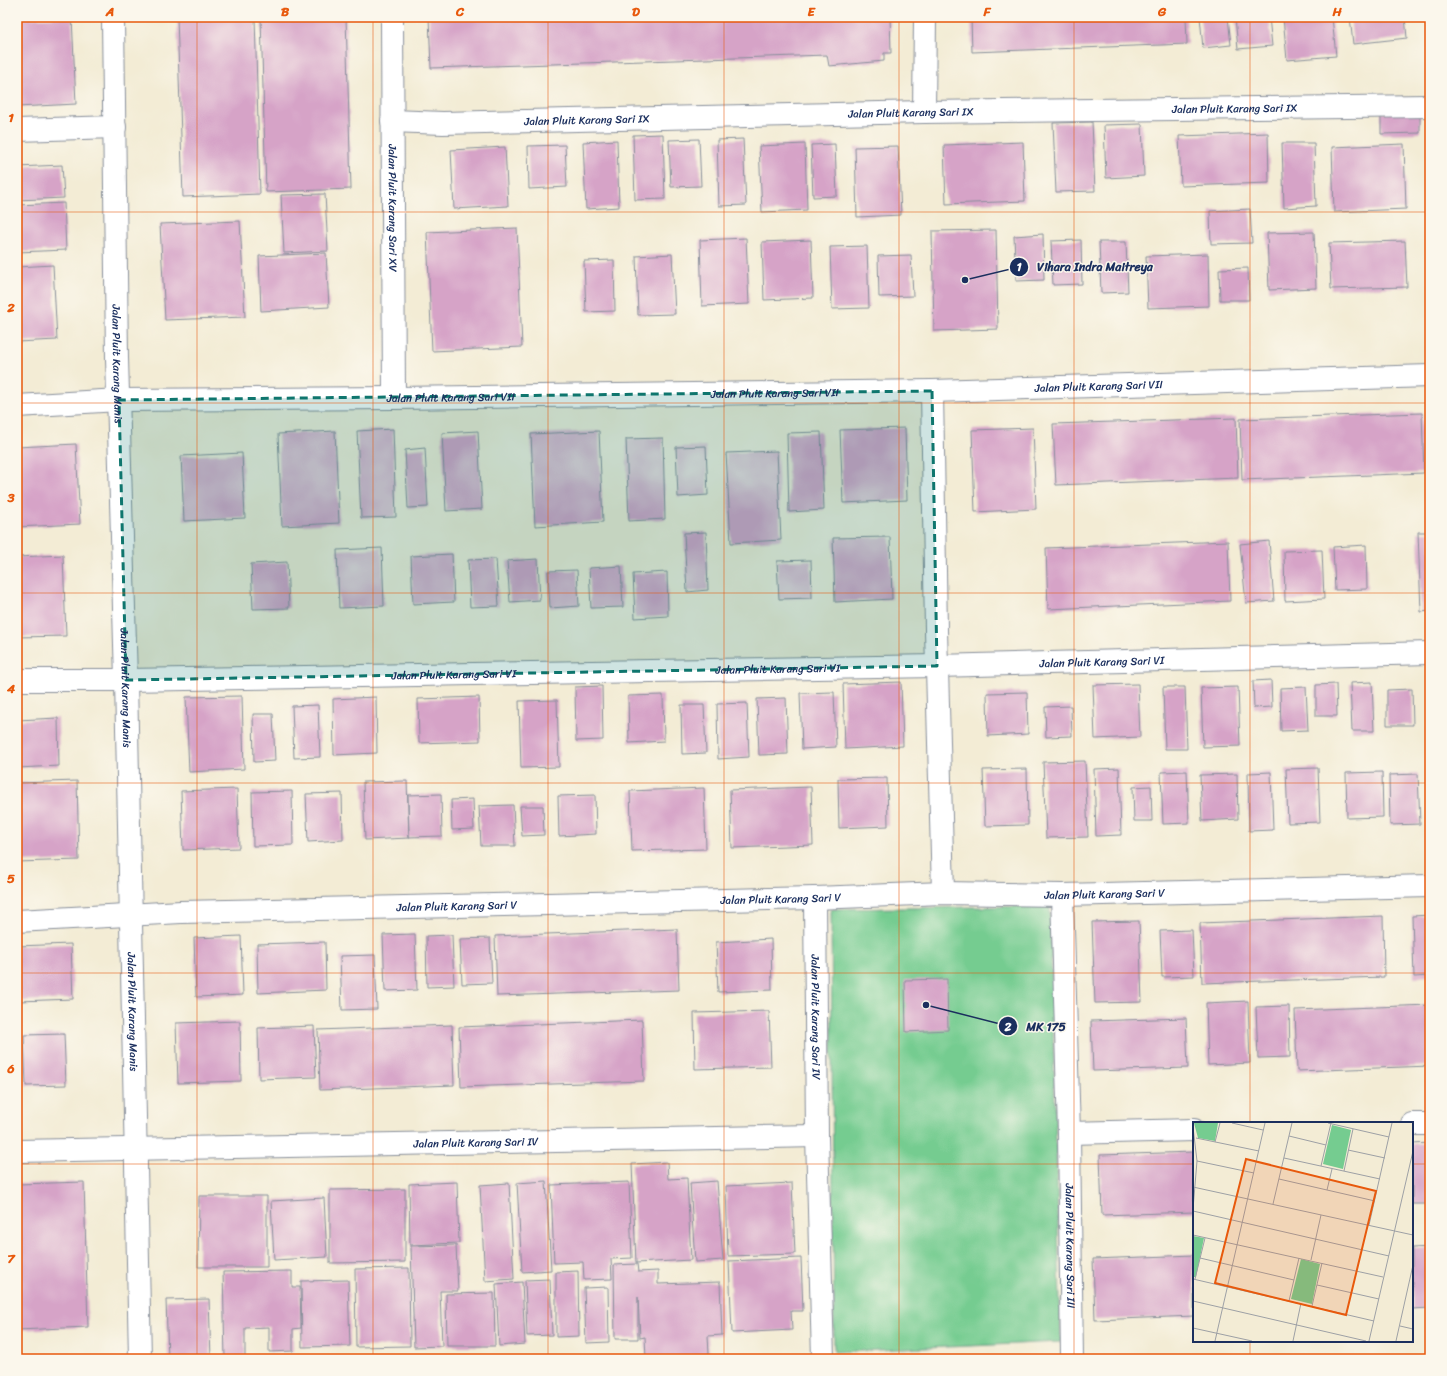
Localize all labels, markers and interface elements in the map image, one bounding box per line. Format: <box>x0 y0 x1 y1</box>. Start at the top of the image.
text: A <box>105 0 114 23</box>
text: B <box>281 0 290 23</box>
text: C <box>455 0 465 23</box>
text: D <box>632 0 640 23</box>
text: E <box>807 0 816 23</box>
text: F <box>982 0 991 23</box>
text: G <box>1157 0 1167 23</box>
text: H <box>1331 0 1342 23</box>
street label: Jalan Pluit Karang Sari IX <box>1171 98 1298 119</box>
street label: Jalan Pluit Karang Sari IX <box>847 102 974 123</box>
text: 1 <box>8 106 14 129</box>
street label: Jalan Pluit Karang Sari IX <box>523 109 650 131</box>
street label: Jalan Pluit Karang Sari XV <box>383 143 403 272</box>
callout: Vihara Indra Maitreya <box>1009 255 1161 279</box>
text: 1 <box>1016 256 1022 278</box>
text: Vihara Indra Maitreya <box>1037 256 1154 278</box>
text: 2 <box>6 296 15 319</box>
street label: Jalan Pluit Karang Manis <box>107 303 128 424</box>
street label: Jalan Pluit Karang Sari VII <box>1033 375 1164 397</box>
street label: Jalan Pluit Karang Sari VII <box>710 383 840 403</box>
street label: Jalan Pluit Karang Sari VII <box>386 387 516 408</box>
text: 3 <box>6 486 15 509</box>
street label: Jalan Pluit Karang Manis <box>115 627 137 748</box>
street label: Jalan Pluit Karang Sari VI <box>1038 650 1165 673</box>
street label: Jalan Pluit Karang Sari VI <box>714 658 841 679</box>
street label: Jalan Pluit Karang Sari VI <box>390 664 517 685</box>
text: 4 <box>6 677 16 700</box>
text: 5 <box>7 867 15 890</box>
street label: Jalan Pluit Karang Sari V <box>1043 883 1165 905</box>
street label: Jalan Pluit Karang Sari V <box>719 887 842 910</box>
street label: Jalan Pluit Karang Sari V <box>395 895 518 917</box>
street label: Jalan Pluit Karang Manis <box>122 951 144 1072</box>
street label: Jalan Pluit Karang Sari IV <box>806 953 826 1080</box>
callout: MK 175 <box>998 1014 1074 1038</box>
text: 2 <box>1004 1016 1012 1038</box>
text: MK 175 <box>1025 1016 1066 1038</box>
text: 6 <box>6 1057 15 1080</box>
inset map <box>1193 1122 1413 1342</box>
street label: Jalan Pluit Karang Sari IV <box>412 1132 539 1153</box>
street label: Jalan Pluit Karang Sari III <box>1060 1182 1081 1309</box>
text: 7 <box>7 1247 16 1270</box>

